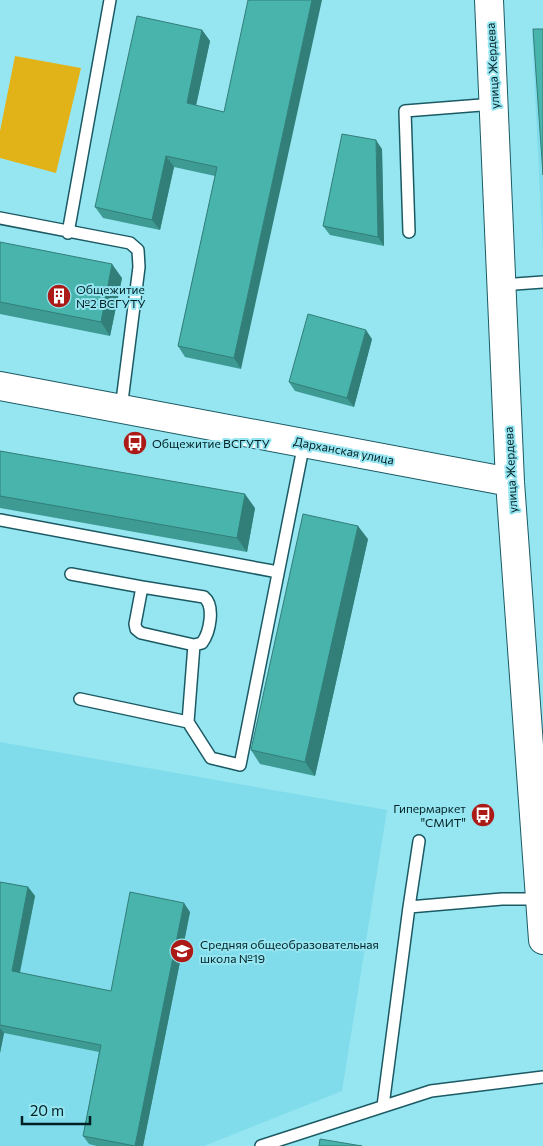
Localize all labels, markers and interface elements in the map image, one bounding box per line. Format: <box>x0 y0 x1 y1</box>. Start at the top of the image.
street label: улица Жердева <box>483 23 501 109</box>
place label: Общежитие №2 ВСГУТУ <box>76 282 146 310</box>
building icon: Общежитие №2 ВСГУТУ <box>46 283 72 309</box>
street label: улица Жердева <box>501 427 519 513</box>
bus stop icon: Общежитие ВСГУТУ <box>122 430 148 456</box>
street label: Дарханская улица <box>293 433 395 467</box>
place label: Общежитие ВСГУТУ <box>152 436 270 450</box>
place label: Гипермаркет "СМИТ" <box>393 801 466 829</box>
bus stop icon: Гипермаркет "СМИТ" <box>470 802 496 828</box>
place label: Средняя общеобразовательная школа №19 <box>200 937 379 965</box>
school or university icon: Средняя общеобразовательная школа №19 <box>169 938 195 964</box>
scale bar <box>22 1094 90 1126</box>
text: 20 m <box>30 1101 64 1119</box>

